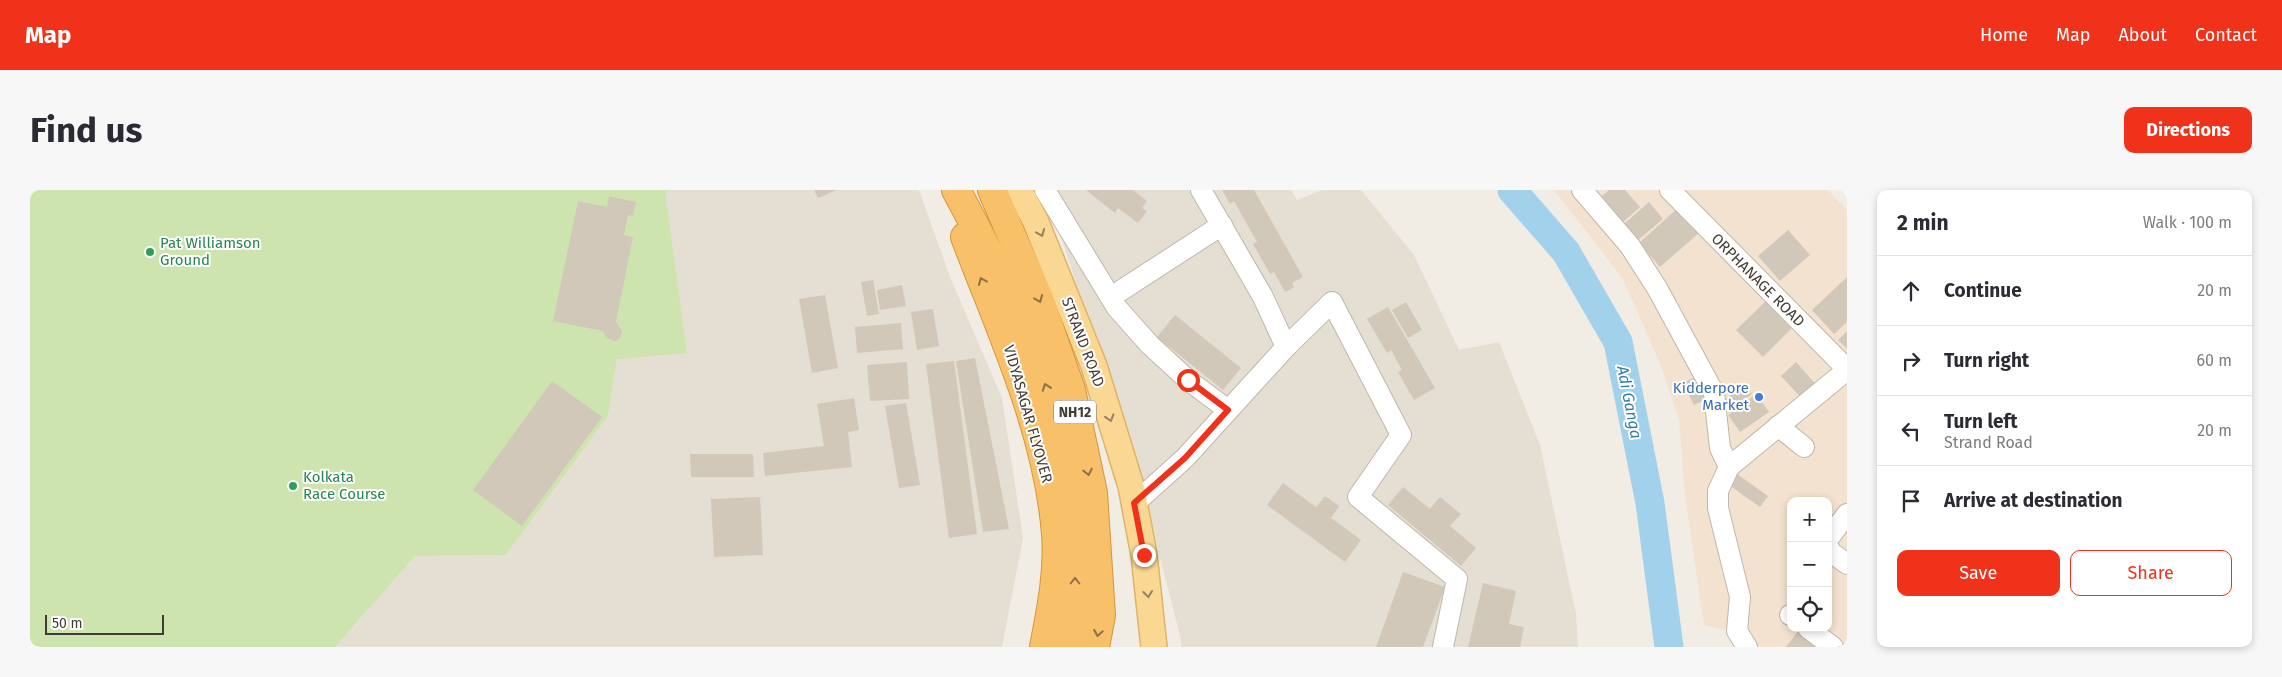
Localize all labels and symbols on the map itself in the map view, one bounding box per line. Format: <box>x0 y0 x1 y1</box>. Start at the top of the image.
one-way arrow <box>1035 229 1045 237</box>
street label: ORPHANAGE ROAD <box>1708 230 1808 330</box>
place label: Pat Williamson Ground <box>160 234 261 269</box>
marker: Pat Williamson Ground <box>144 246 156 258</box>
one-way arrow <box>978 278 988 286</box>
one-way arrow <box>1032 294 1043 303</box>
street label: STRAND ROAD <box>1058 295 1108 389</box>
street label: VIDYASAGAR FLYOVER <box>1000 343 1056 485</box>
water label: Adi Ganga <box>1613 363 1646 440</box>
route start <box>1177 369 1200 392</box>
place label: Kidderpore Market <box>1673 379 1750 414</box>
one-way arrow <box>1042 383 1052 392</box>
marker: Kidderpore Market <box>1753 391 1765 403</box>
road number: NH12 <box>1054 400 1096 423</box>
one-way arrow <box>1105 414 1115 422</box>
one-way arrow <box>1082 467 1093 476</box>
place label: Kolkata Race Course <box>303 468 385 503</box>
marker: Kolkata Race Course <box>287 480 299 492</box>
route end <box>1133 544 1156 567</box>
one-way arrow <box>1070 577 1080 584</box>
one-way arrow <box>1142 590 1153 598</box>
scale bar <box>45 612 164 635</box>
one-way arrow <box>1093 629 1103 638</box>

